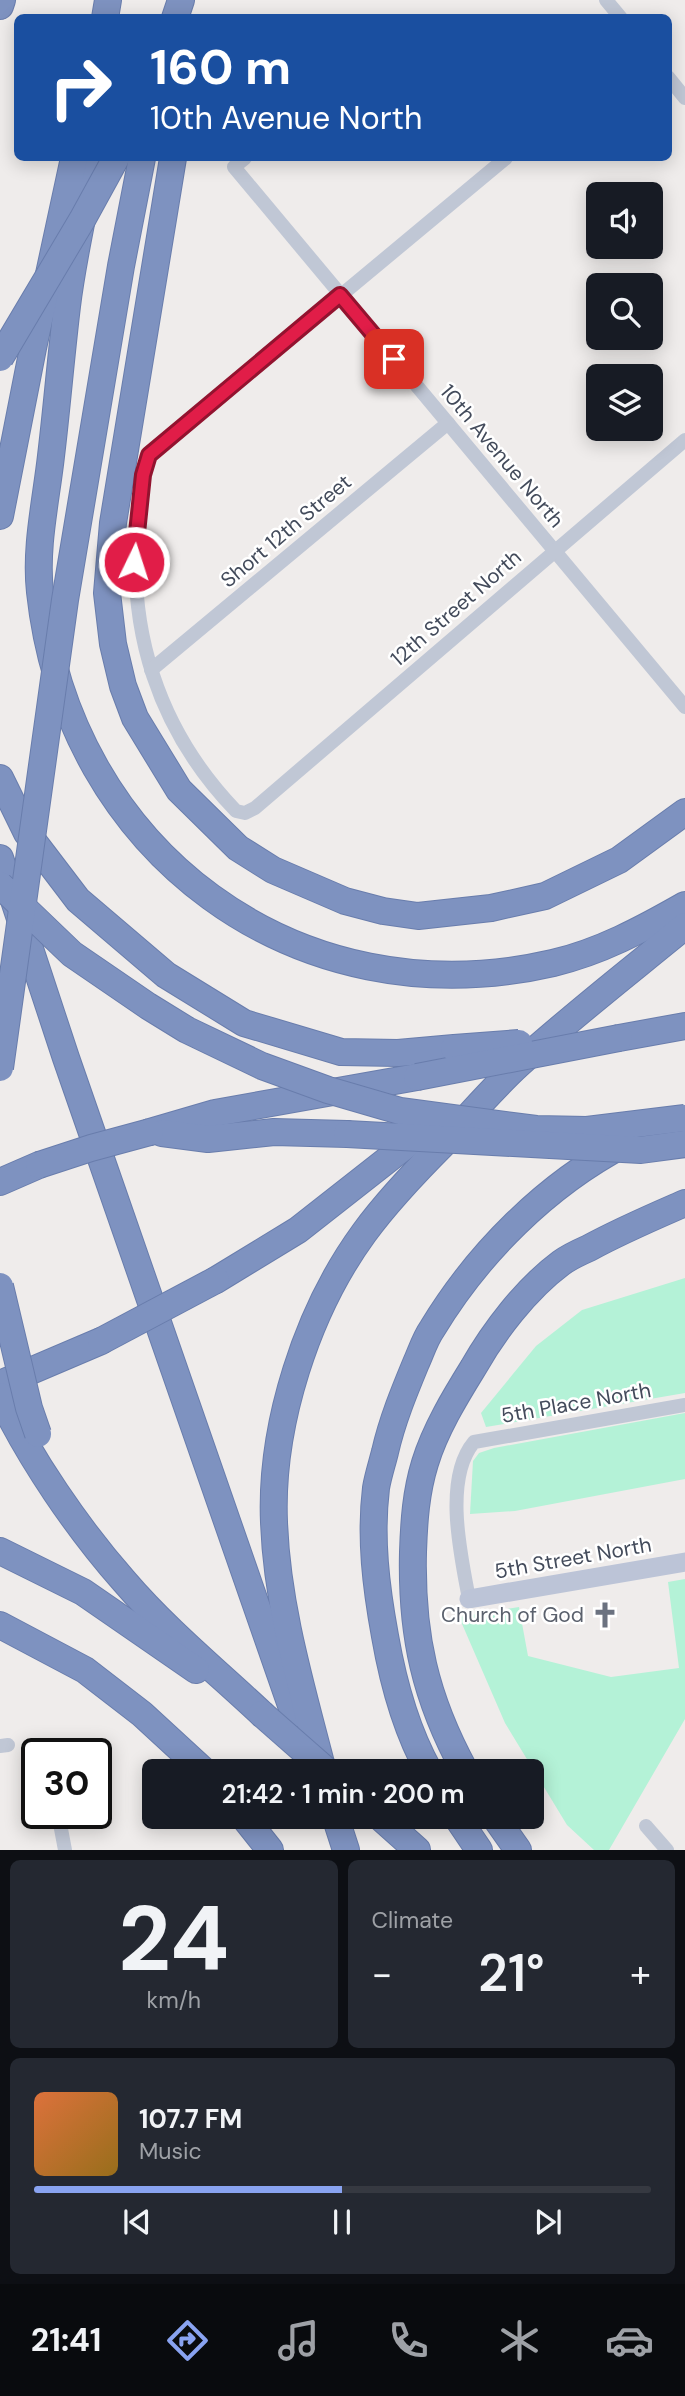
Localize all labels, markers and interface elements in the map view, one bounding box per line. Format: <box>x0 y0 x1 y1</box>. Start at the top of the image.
text: 160 m <box>150 35 291 99</box>
icon: right <box>35 42 126 133</box>
text: 10th Avenue North <box>150 97 422 139</box>
map controls <box>586 182 663 441</box>
button: sound <box>586 182 663 259</box>
button: search <box>586 273 663 350</box>
pin <box>364 329 424 389</box>
icon: arrive <box>375 340 413 378</box>
button: layers <box>586 364 663 441</box>
street label: 10th Avenue North <box>434 379 570 533</box>
street label: Short 12th Street <box>215 468 357 594</box>
position arrow <box>97 525 171 599</box>
street label: 12th Street North <box>385 543 527 673</box>
street label: 5th Place North <box>499 1376 653 1430</box>
street label: 5th Street North <box>492 1530 654 1586</box>
church icon: Church of God <box>590 1600 620 1630</box>
place label: Church of God <box>441 1601 584 1629</box>
speed limit sign: 30 <box>21 1738 112 1829</box>
text: 21:42 · 1 min · 200 m <box>221 1777 465 1811</box>
text: 24 <box>118 1880 229 1998</box>
text: Climate <box>372 1905 453 1935</box>
text: 21° <box>478 1939 545 2007</box>
text: − <box>372 1949 392 1999</box>
text: + <box>630 1949 651 1999</box>
text: km/h <box>147 1985 201 2015</box>
text: 107.7 FM <box>139 2102 242 2136</box>
text: Music <box>139 2136 202 2166</box>
icon: previous <box>118 2203 156 2241</box>
icon: pause <box>323 2203 361 2241</box>
icon: next <box>529 2203 567 2241</box>
icon: directions <box>163 2316 212 2365</box>
icon: music <box>274 2316 323 2365</box>
icon: phone <box>384 2316 433 2365</box>
icon: climate <box>495 2316 544 2365</box>
icon: car <box>605 2316 654 2365</box>
text: 21:41 <box>31 2319 101 2361</box>

